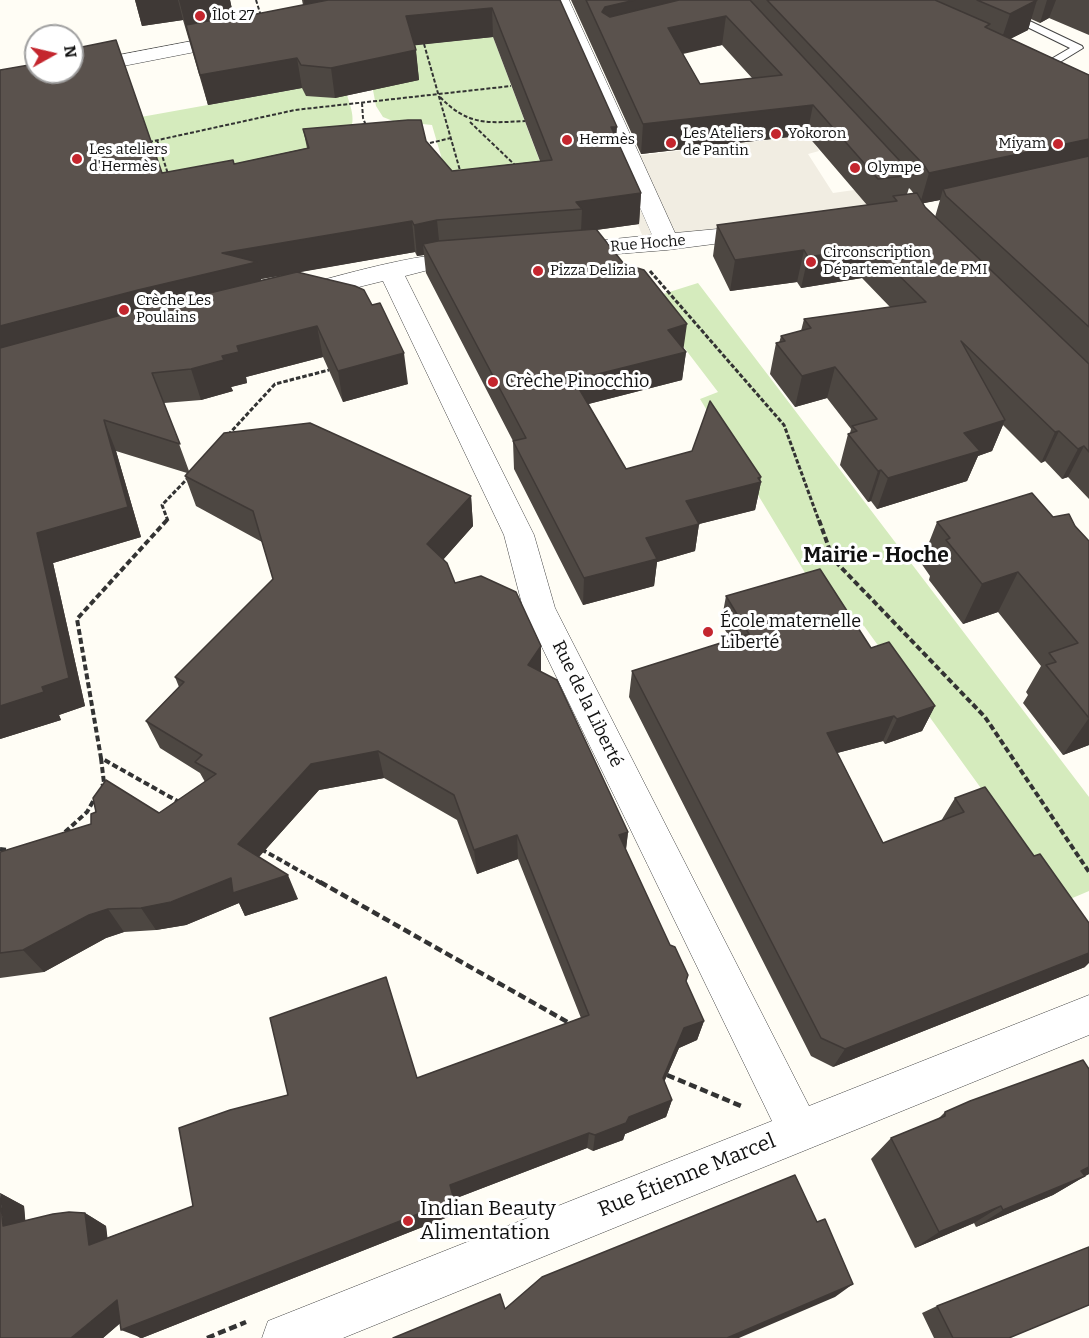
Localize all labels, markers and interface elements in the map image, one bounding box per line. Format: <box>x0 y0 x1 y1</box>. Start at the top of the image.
place label: Îlot 27 <box>212 7 254 25</box>
marker: Îlot 27 <box>193 9 207 23</box>
north arrow <box>24 24 84 84</box>
text: N <box>60 44 81 59</box>
place label: Les Ateliers de Pantin <box>683 125 764 160</box>
place label: Yokoron <box>788 125 846 143</box>
marker: Yokoron <box>769 127 783 141</box>
place label: Hermès <box>579 131 635 149</box>
marker: Hermès <box>560 133 574 147</box>
place label: Miyam <box>998 135 1046 153</box>
marker: Les Ateliers de Pantin <box>664 136 678 150</box>
marker: Miyam <box>1051 137 1065 151</box>
place label: Les ateliers d'Hermès <box>89 141 168 176</box>
marker: Les ateliers d'Hermès <box>70 152 84 166</box>
place label: Olympe <box>867 159 921 177</box>
marker: Olympe <box>848 161 862 175</box>
street label: Rue Hoche <box>610 232 686 256</box>
place label: Circonscription Départementale de PMI <box>823 244 987 279</box>
marker: Circonscription Départementale de PMI <box>804 255 818 269</box>
place label: Pizza Delizia <box>550 262 636 280</box>
marker: Pizza Delizia <box>531 264 545 278</box>
place label: Crèche Les Poulains <box>136 292 211 327</box>
marker: Crèche Les Poulains <box>117 303 131 317</box>
place label: Crèche Pinocchio <box>505 371 649 393</box>
marker: Crèche Pinocchio <box>486 375 500 389</box>
district label: Mairie - Hoche <box>803 543 949 569</box>
place label: École maternelle Liberté <box>720 611 861 654</box>
marker: École maternelle Liberté <box>701 625 715 639</box>
street label: Rue de la Liberté <box>547 637 627 771</box>
street label: Rue Étienne Marcel <box>595 1129 779 1223</box>
place label: Indian Beauty Alimentation <box>420 1196 556 1246</box>
marker: Indian Beauty Alimentation <box>401 1214 415 1228</box>

